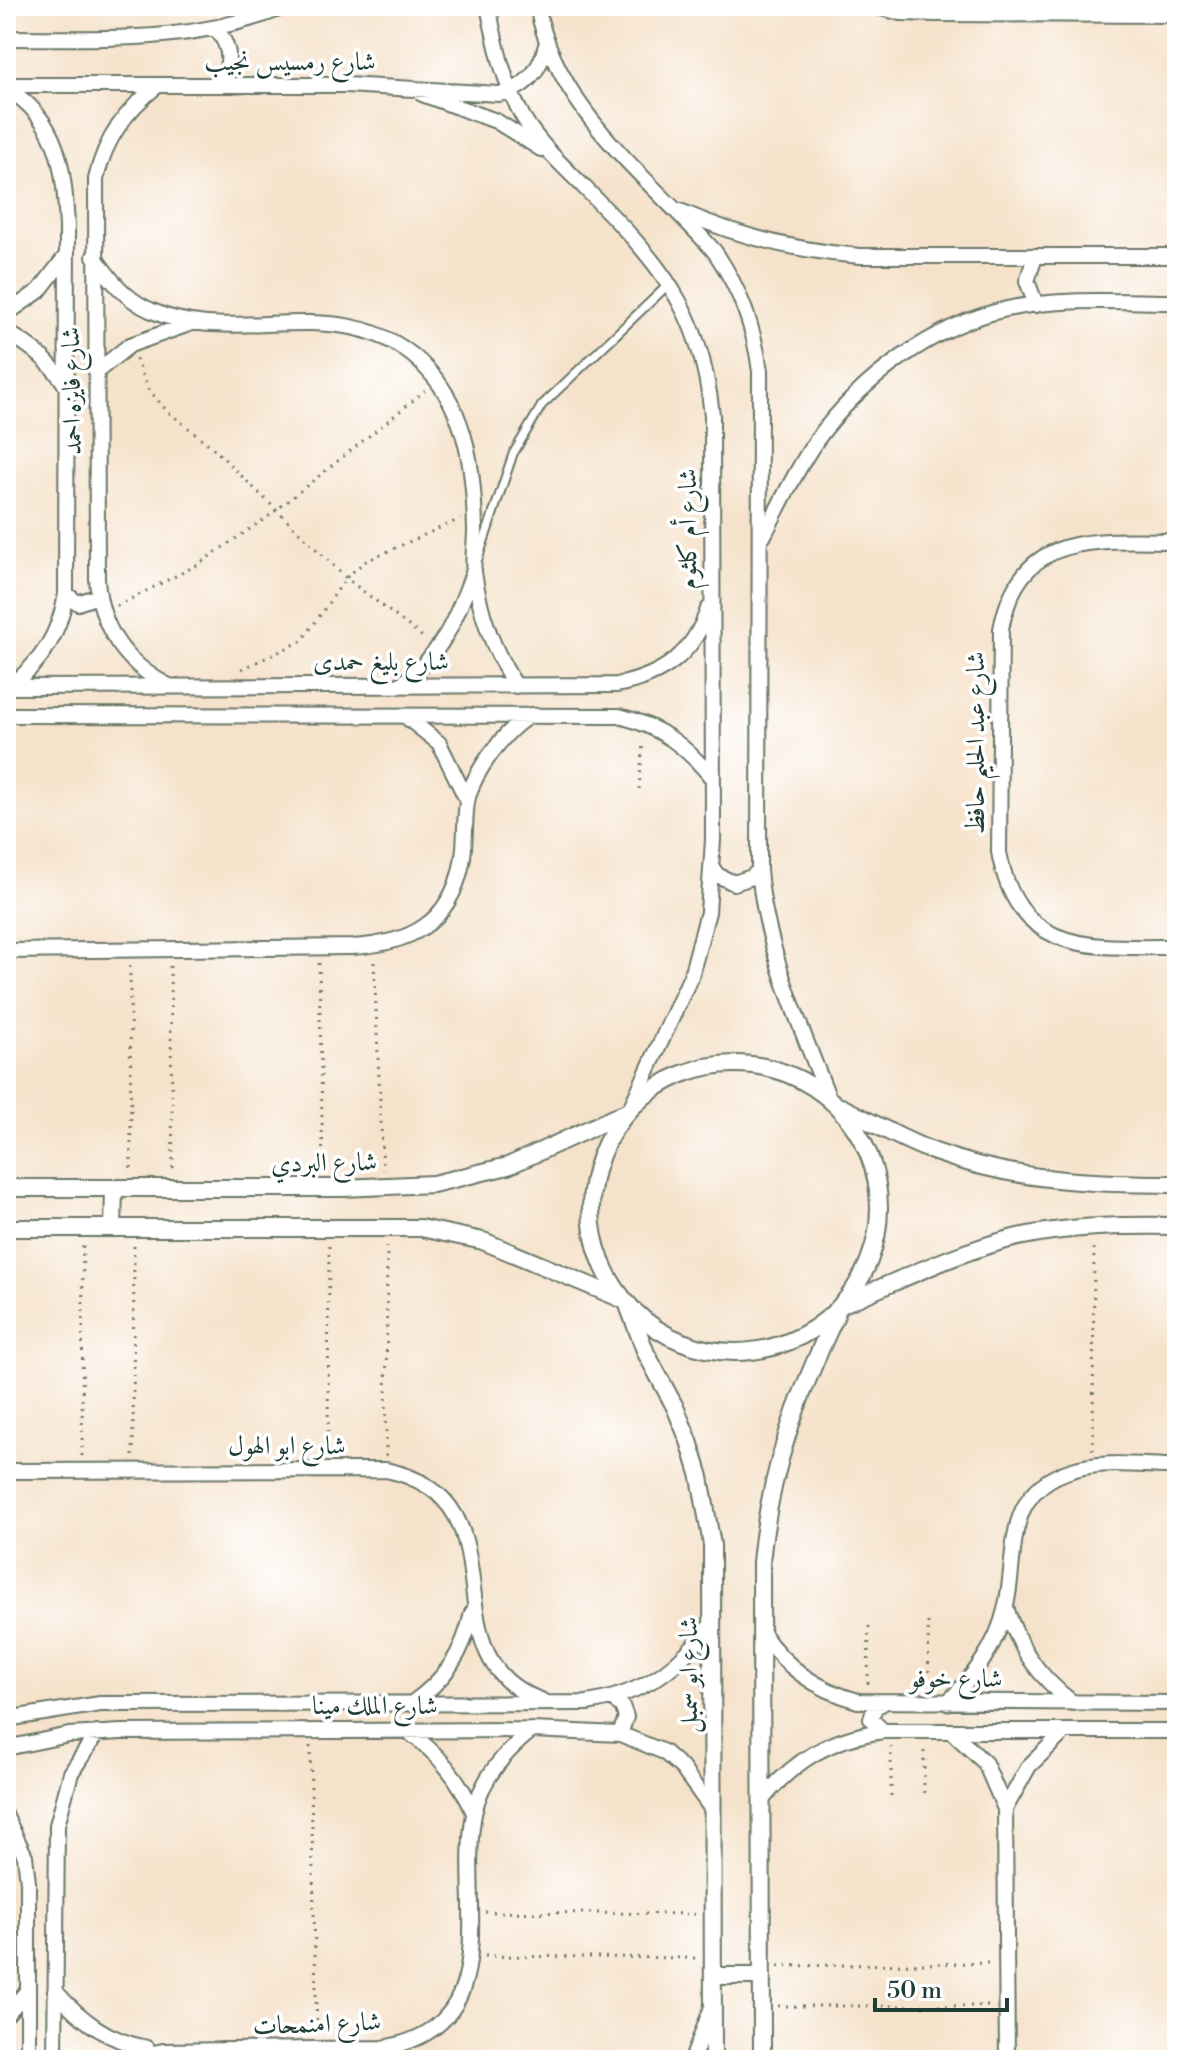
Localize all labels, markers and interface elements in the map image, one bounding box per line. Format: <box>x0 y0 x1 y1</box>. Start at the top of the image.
street label: شارع رمسيس نجيب <box>204 46 376 83</box>
street label: شارع فايزه احمد <box>55 326 94 455</box>
street label: شارع أم كلثوم <box>670 469 710 589</box>
street label: شارع بليغ حمدى <box>313 646 449 685</box>
street label: شارع عبد الحليم حافظ <box>960 652 1001 834</box>
street label: شارع البردي <box>270 1146 378 1185</box>
street label: شارع ابو الهول <box>228 1430 346 1467</box>
street label: شارع ابو سمبل <box>673 1617 710 1733</box>
street label: شارع خوفو <box>906 1663 1003 1700</box>
street label: شارع الملك مينا <box>312 1690 438 1727</box>
scale bar <box>875 1962 1007 2012</box>
text: 50 m <box>887 1976 942 2006</box>
street label: شارع امنمحات <box>252 2006 382 2047</box>

